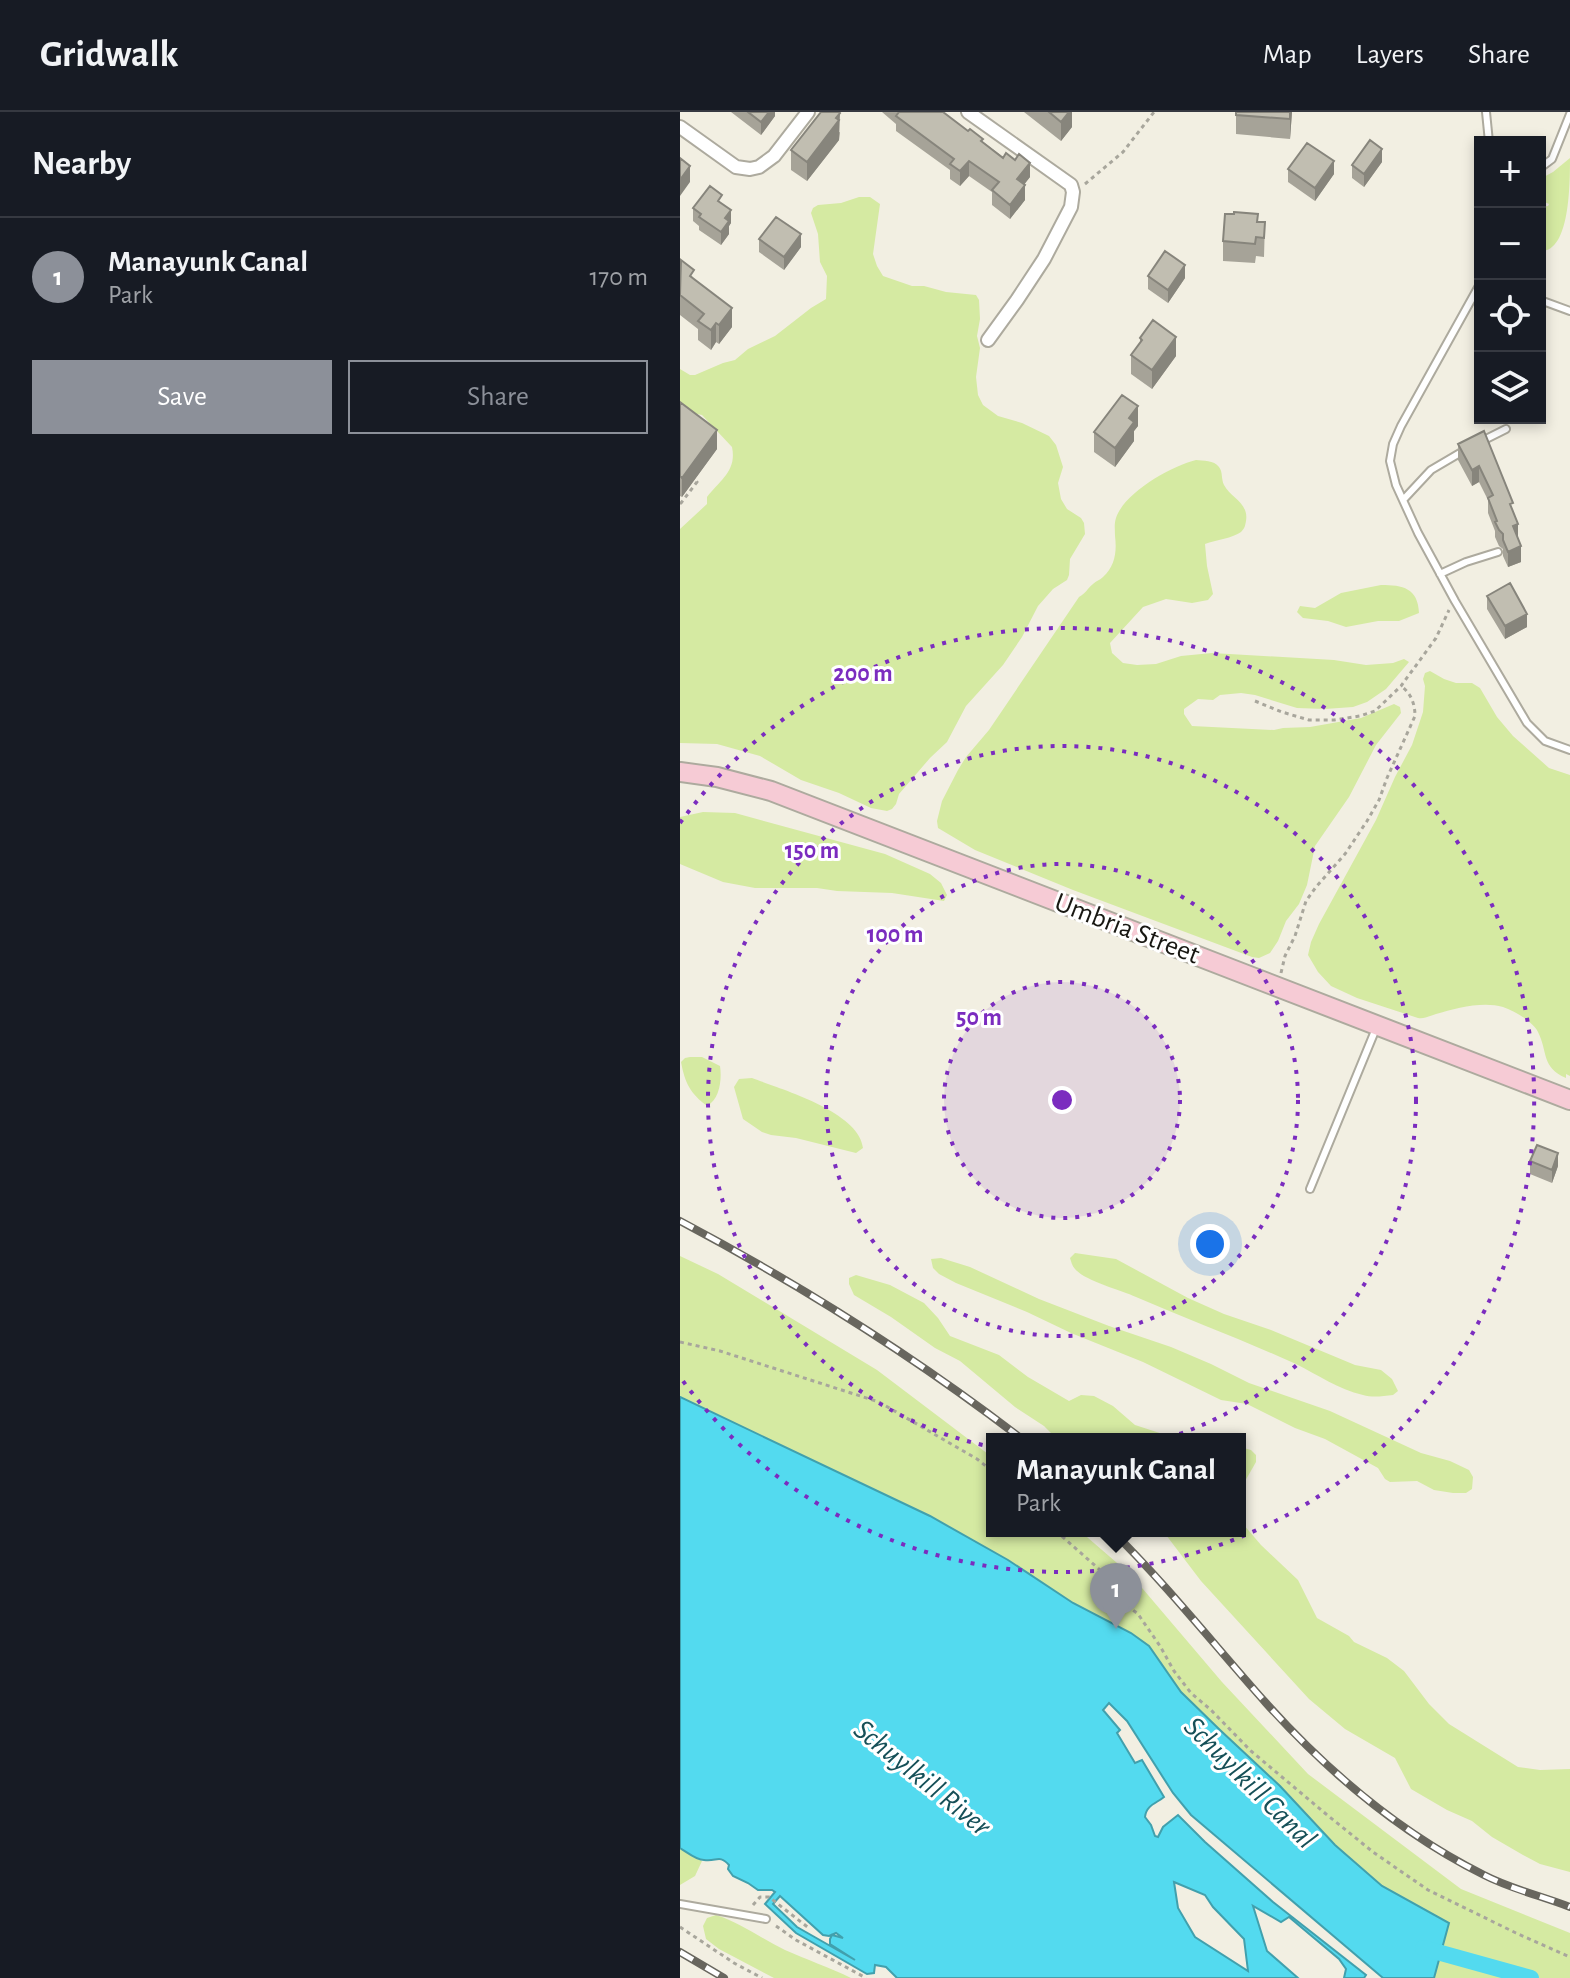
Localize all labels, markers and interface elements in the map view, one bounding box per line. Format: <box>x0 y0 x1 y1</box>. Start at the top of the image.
text: Gridwalk <box>40 36 178 74</box>
text: Map <box>1263 41 1312 69</box>
text: Layers <box>1356 41 1424 69</box>
text: Share <box>1468 41 1530 69</box>
map controls <box>1474 136 1546 424</box>
button: + <box>1474 136 1546 208</box>
text: Nearby <box>32 147 131 181</box>
button: − <box>1474 208 1546 280</box>
text: Manayunk Canal <box>108 247 308 277</box>
text: 1 <box>53 264 63 290</box>
text: 170 m <box>589 264 648 290</box>
button: locate <box>1474 280 1546 352</box>
text: Park <box>108 282 153 308</box>
button: layers <box>1474 352 1546 424</box>
button: Save <box>32 360 332 434</box>
button: Share <box>348 360 648 434</box>
text: 200 m <box>833 662 893 686</box>
text: 150 m <box>785 839 839 863</box>
street label: Umbria Street <box>1051 889 1203 969</box>
text: 100 m <box>867 923 923 947</box>
text: 50 m <box>956 1006 1002 1030</box>
centre of rings <box>1048 1086 1076 1114</box>
your location <box>1190 1224 1230 1264</box>
popup <box>986 1433 1246 1537</box>
text: Manayunk Canal <box>1016 1455 1216 1485</box>
text: Park <box>1016 1490 1061 1516</box>
pin: 1 <box>1090 1563 1142 1629</box>
water label: Schuylkill Canal <box>1178 1711 1322 1855</box>
water label: Schuylkill River <box>848 1714 997 1843</box>

